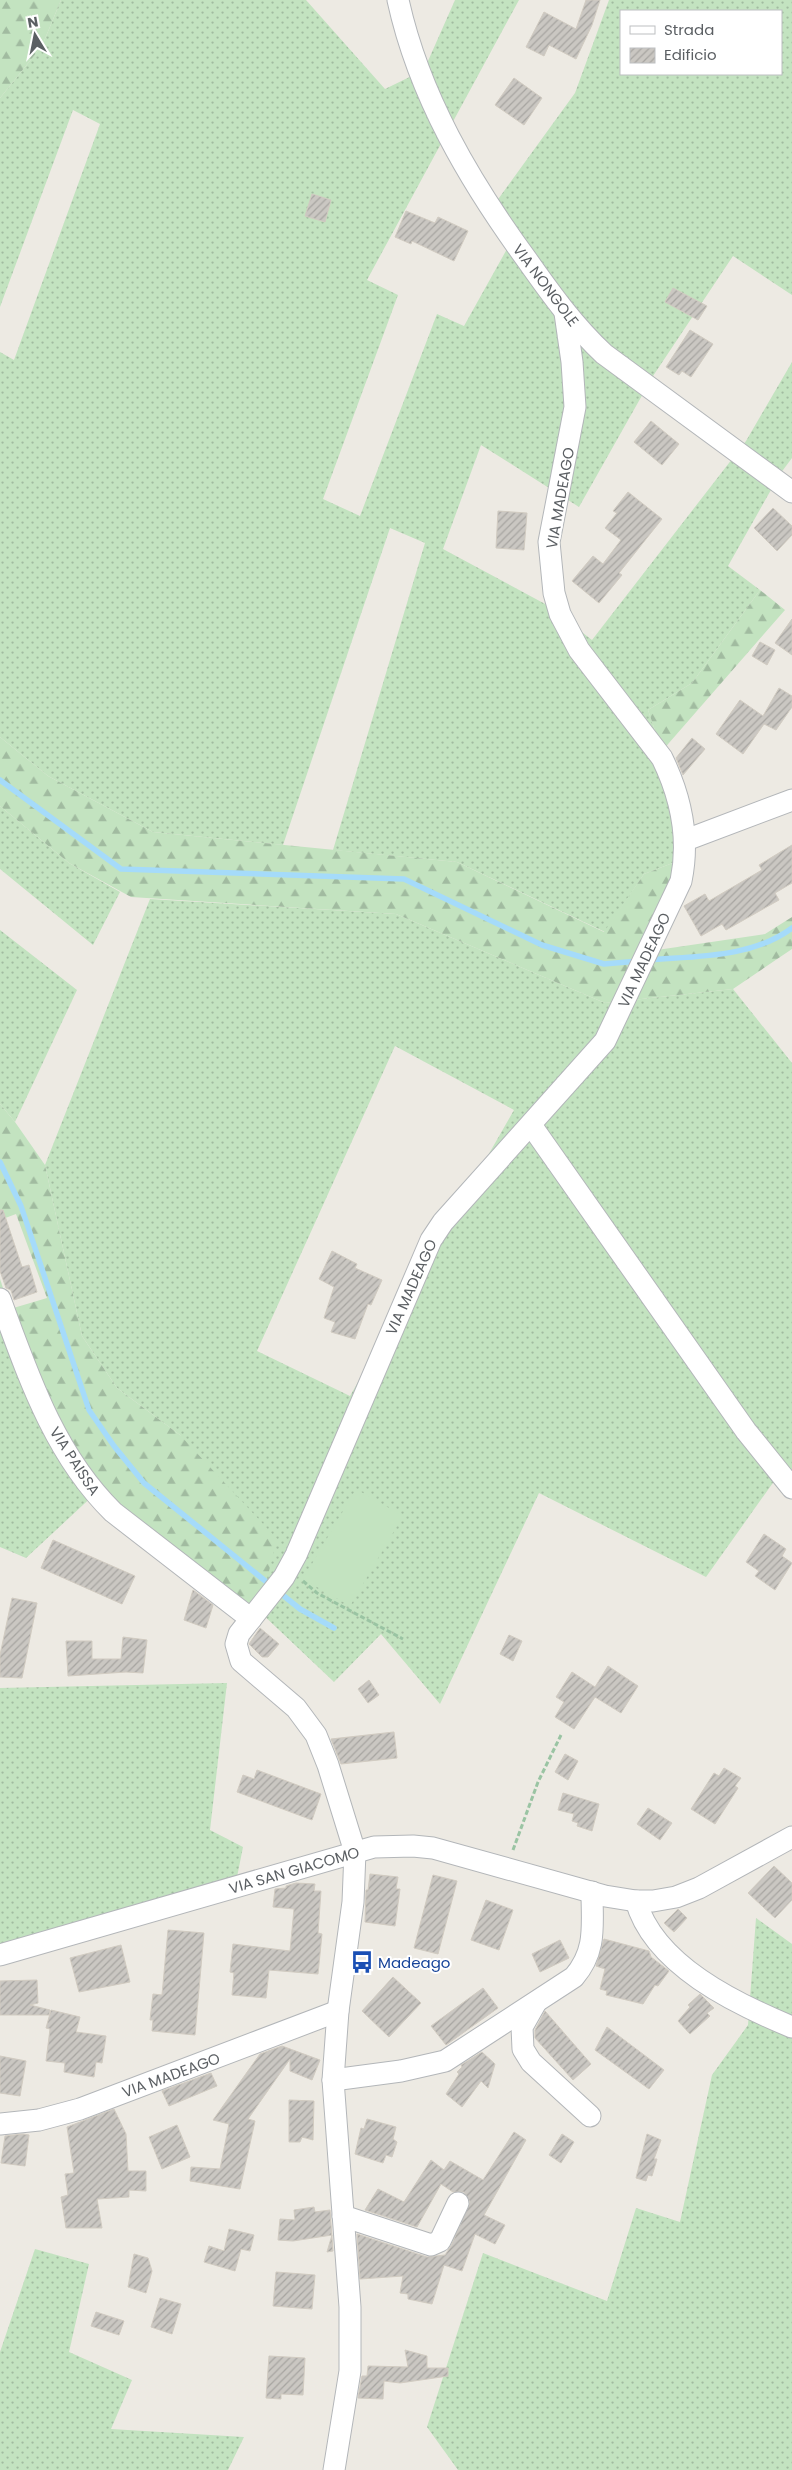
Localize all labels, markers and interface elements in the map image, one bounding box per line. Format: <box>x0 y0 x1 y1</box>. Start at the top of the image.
north arrow <box>10 10 60 60</box>
legend <box>620 10 782 75</box>
text: N <box>26 11 40 33</box>
text: Strada <box>664 19 714 40</box>
text: Edificio <box>664 44 717 65</box>
street label: VIA NONGOLE <box>508 239 584 331</box>
street label: VIA MADEAGO <box>541 445 579 550</box>
street label: VIA MADEAGO <box>613 909 675 1011</box>
street label: VIA MADEAGO <box>380 1236 442 1338</box>
street label: VIA PAISSA <box>45 1423 105 1499</box>
street label: VIA SAN GIACOMO <box>226 1841 362 1899</box>
bus stop icon: Madeago <box>349 1949 375 1975</box>
place label: Madeago <box>378 1952 450 1973</box>
street label: VIA MADEAGO <box>119 2047 223 2102</box>

